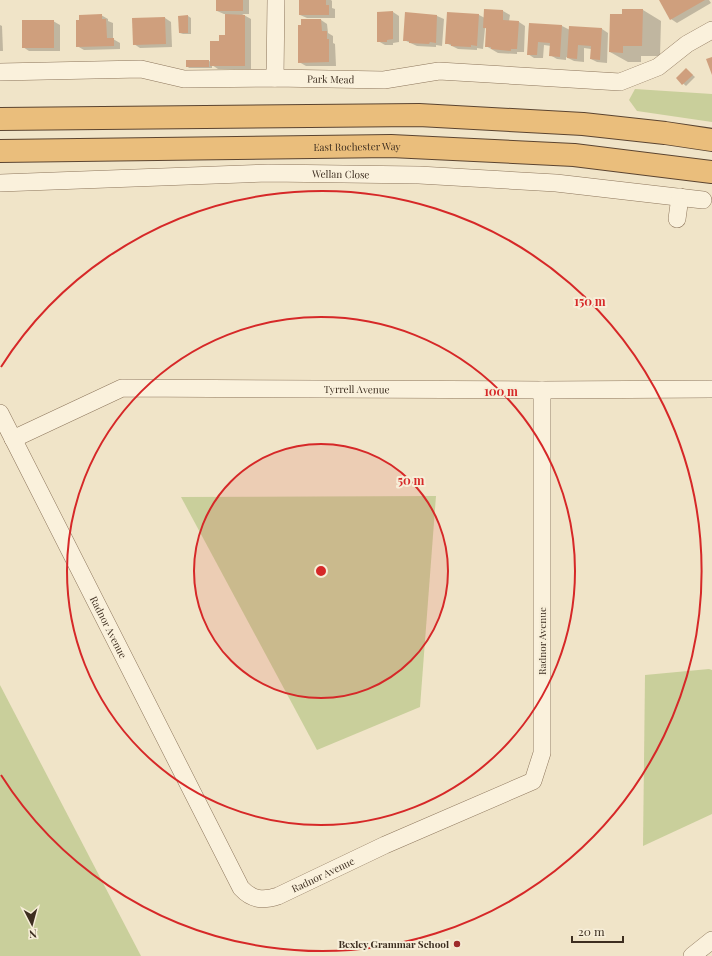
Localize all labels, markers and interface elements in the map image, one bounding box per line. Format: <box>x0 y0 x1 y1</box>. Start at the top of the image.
street label: Park Mead <box>307 72 355 86</box>
street label: East Rochester Way <box>313 139 401 154</box>
street label: Wellan Close <box>311 167 370 181</box>
text: 150 m <box>574 293 606 309</box>
street label: Tyrrell Avenue <box>324 382 390 396</box>
text: 100 m <box>484 383 518 399</box>
text: 50 m <box>398 472 425 488</box>
centre of rings <box>314 564 328 578</box>
street label: Radnor Avenue <box>87 593 130 661</box>
street label: Radnor Avenue <box>535 607 549 675</box>
street label: Radnor Avenue <box>289 854 357 896</box>
north arrow <box>12 904 52 944</box>
scale bar <box>572 918 623 944</box>
text: 20 m <box>578 923 605 939</box>
text: N <box>28 927 38 942</box>
place label: Bexley Grammar School <box>338 937 449 951</box>
marker: Bexley Grammar School <box>452 939 462 949</box>

